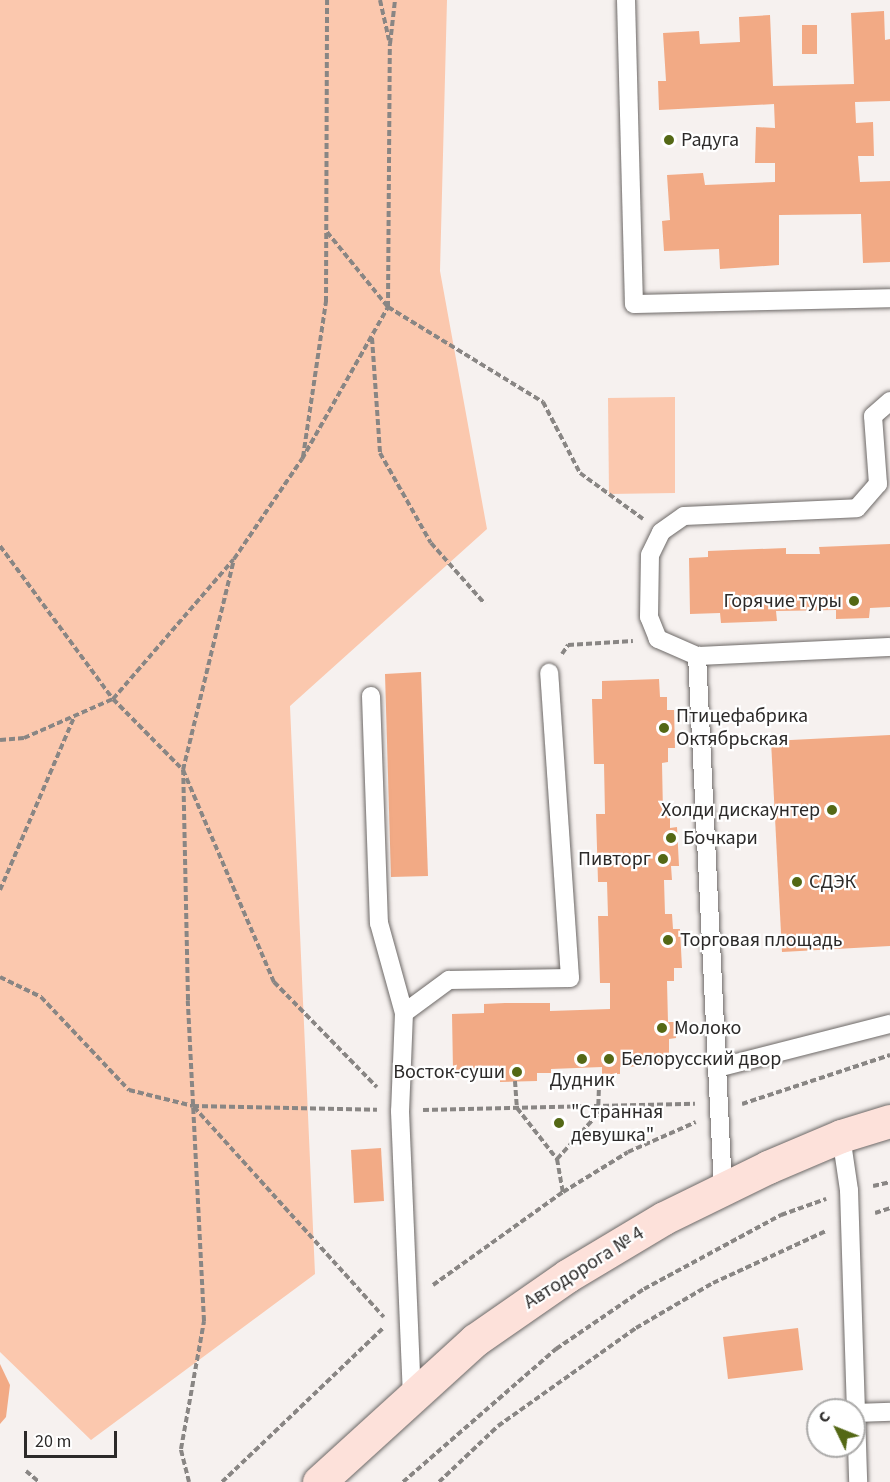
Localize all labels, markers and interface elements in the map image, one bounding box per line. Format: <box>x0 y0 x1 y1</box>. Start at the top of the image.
place label: Радуга <box>681 128 739 152</box>
marker: Радуга <box>662 133 676 147</box>
place label: Горячие туры <box>723 589 842 613</box>
marker: Горячие туры <box>847 594 861 608</box>
place label: Птицефабрика Октябрьская <box>676 704 808 751</box>
marker: Птицефабрика Октябрьская <box>657 721 671 735</box>
place label: Холди дискаунтер <box>661 798 820 822</box>
marker: Холди дискаунтер <box>825 803 839 817</box>
place label: Бочкари <box>683 826 758 850</box>
marker: Бочкари <box>664 831 678 845</box>
place label: Пивторг <box>578 847 651 871</box>
marker: Пивторг <box>656 852 670 866</box>
place label: СДЭК <box>809 870 856 894</box>
marker: СДЭК <box>790 875 804 889</box>
place label: Торговая площадь <box>680 928 842 952</box>
marker: Торговая площадь <box>661 933 675 947</box>
place label: Молоко <box>674 1016 741 1040</box>
marker: Молоко <box>655 1021 669 1035</box>
place label: Белорусский двор <box>621 1047 781 1071</box>
marker: Дудник <box>575 1052 589 1066</box>
marker: Белорусский двор <box>602 1052 616 1066</box>
place label: Восток-суши <box>393 1060 505 1084</box>
marker: Восток-суши <box>510 1065 524 1079</box>
place label: Дудник <box>549 1068 615 1092</box>
place label: "Странная девушка" <box>571 1100 663 1147</box>
marker: "Странная девушка" <box>552 1116 566 1130</box>
street label: Автодорога № 4 <box>519 1221 649 1315</box>
north arrow <box>806 1398 866 1458</box>
text: С <box>813 1406 836 1428</box>
scale bar <box>27 1419 120 1457</box>
text: 20 m <box>35 1429 71 1454</box>

